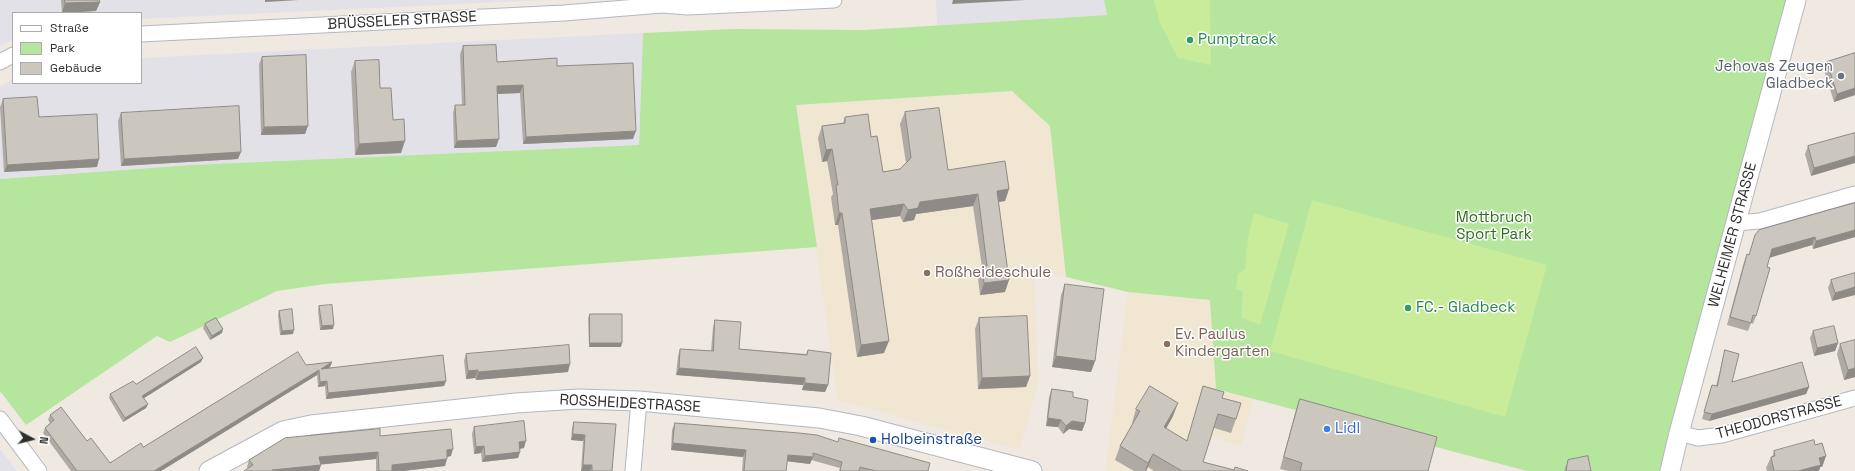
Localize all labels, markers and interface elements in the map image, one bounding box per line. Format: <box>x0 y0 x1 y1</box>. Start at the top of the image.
street label: BRÜSSELER STRASSE <box>327 8 477 34</box>
legend <box>12 12 142 84</box>
text: Straße <box>50 20 89 36</box>
place label: Pumptrack <box>1198 31 1276 49</box>
marker: Pumptrack <box>1185 35 1195 45</box>
text: Park <box>50 40 75 56</box>
place label: Jehovas Zeugen Gladbeck <box>1715 58 1833 93</box>
text: Gebäude <box>50 60 102 76</box>
marker: Jehovas Zeugen Gladbeck <box>1836 71 1846 81</box>
street label: WELHEIMER STRASSE <box>1705 160 1761 310</box>
park label: Mottbruch Sport Park <box>1456 209 1532 244</box>
place label: Roßheideschule <box>935 264 1051 282</box>
marker: Roßheideschule <box>922 268 932 278</box>
place label: FC.- Gladbeck <box>1416 299 1515 317</box>
marker: FC.- Gladbeck <box>1403 303 1413 313</box>
place label: Ev. Paulus Kindergarten <box>1175 326 1270 361</box>
marker: Ev. Paulus Kindergarten <box>1162 339 1172 349</box>
street label: ROSSHEIDESTRASSE <box>559 391 701 417</box>
street label: THEODORSTRASSE <box>1714 393 1844 443</box>
north arrow <box>12 419 52 459</box>
place label: Lidl <box>1335 420 1360 438</box>
marker: Lidl <box>1322 424 1332 434</box>
place label: Holbeinstraße <box>881 431 982 449</box>
marker: Holbeinstraße <box>868 435 878 445</box>
text: N <box>37 436 51 445</box>

